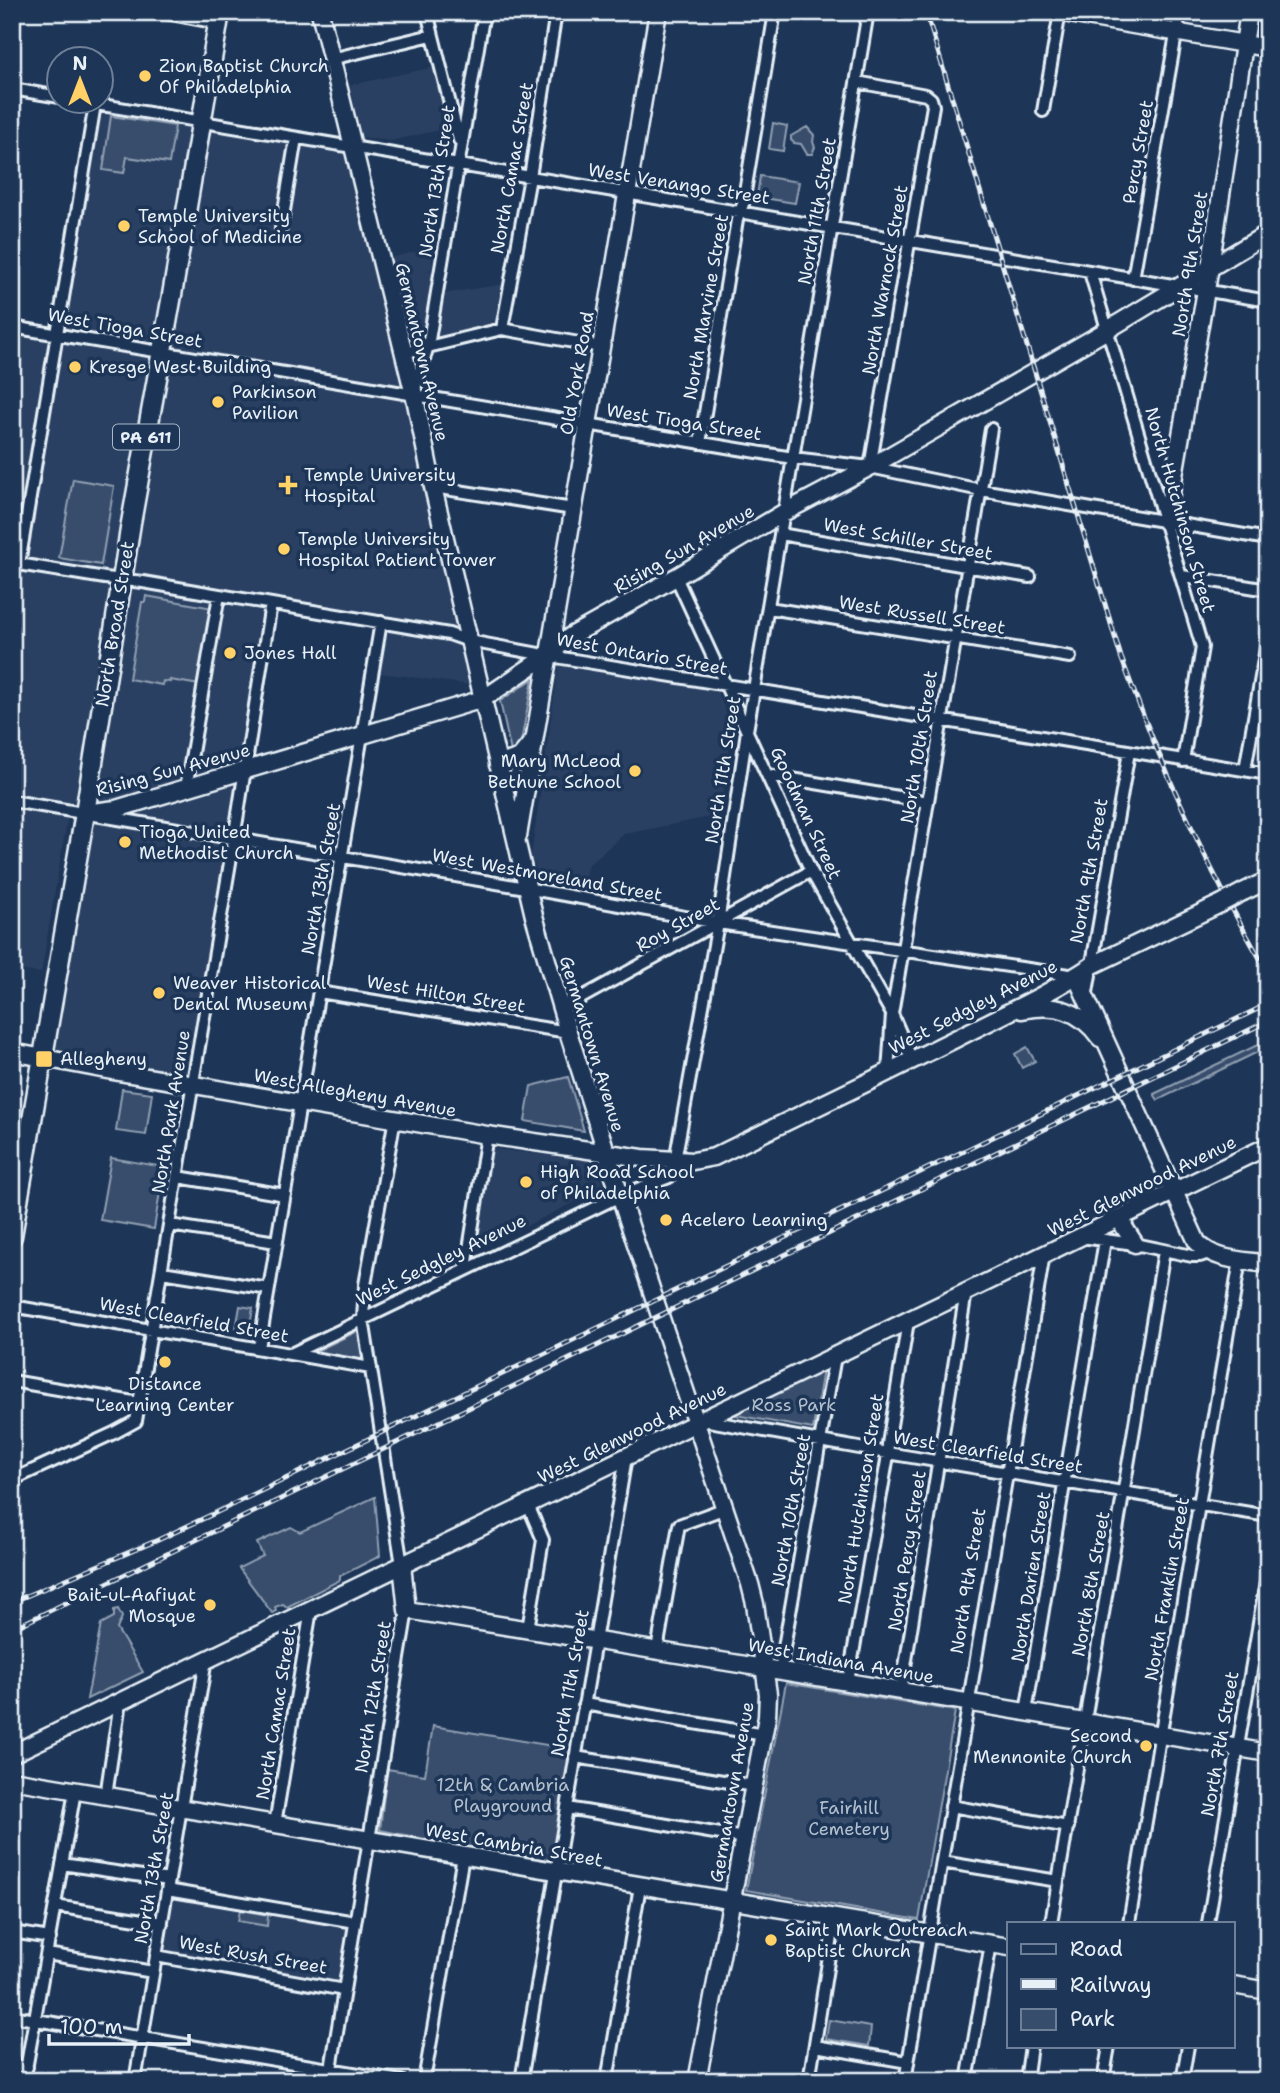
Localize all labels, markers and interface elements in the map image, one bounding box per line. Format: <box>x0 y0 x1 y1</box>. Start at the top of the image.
north arrow <box>46 46 116 116</box>
text: N <box>72 51 88 76</box>
place label: Zion Baptist Church Of Philadelphia <box>159 54 329 99</box>
marker: Zion Baptist Church Of Philadelphia <box>137 68 153 84</box>
street label: North Camac Street <box>485 80 539 256</box>
street label: Percy Street <box>1117 98 1159 206</box>
street label: North 13th Street <box>413 103 461 259</box>
street label: North 11th Street <box>792 135 842 286</box>
street label: West Venango Street <box>586 158 772 210</box>
street label: North Warnock Street <box>856 183 914 377</box>
street label: North 9th Street <box>1167 189 1213 339</box>
place label: Temple University School of Medicine <box>138 204 302 249</box>
street label: North Marvine Street <box>678 212 734 402</box>
marker: Temple University School of Medicine <box>116 218 132 234</box>
street label: Germantown Avenue <box>390 260 454 444</box>
street label: West Tioga Street <box>46 303 204 353</box>
street label: Old York Road <box>554 309 600 437</box>
place label: Kresge West Building <box>89 355 271 379</box>
marker: Kresge West Building <box>67 359 83 375</box>
place label: Parkinson Pavilion <box>232 380 316 425</box>
marker: Parkinson Pavilion <box>210 394 226 410</box>
street label: West Tioga Street <box>605 398 763 446</box>
street label: North Hutchinson Street <box>1139 404 1221 616</box>
road number: PA 611 <box>113 424 179 450</box>
place label: Temple University Hospital <box>304 463 456 508</box>
marker: Temple University Hospital <box>278 475 298 495</box>
street label: Rising Sun Avenue <box>609 499 759 599</box>
street label: West Schiller Street <box>821 512 995 566</box>
place label: Temple University Hospital Patient Tower <box>298 527 496 572</box>
street label: North Broad Street <box>90 539 140 709</box>
marker: Temple University Hospital Patient Tower <box>276 541 292 557</box>
street label: West Russell Street <box>837 590 1007 640</box>
street label: West Ontario Street <box>554 627 730 681</box>
place label: Jones Hall <box>244 641 337 665</box>
marker: Jones Hall <box>222 645 238 661</box>
street label: North 10th Street <box>895 669 943 825</box>
street label: North 11th Street <box>699 694 747 845</box>
street label: Rising Sun Avenue <box>93 738 253 802</box>
street label: Goodman Street <box>765 743 847 883</box>
place label: Mary McLeod Bethune School <box>488 749 622 794</box>
marker: Mary McLeod Bethune School <box>627 763 643 779</box>
street label: North 9th Street <box>1064 796 1114 946</box>
street label: North 13th Street <box>296 801 346 957</box>
place label: Tioga United Methodist Church <box>139 820 294 865</box>
marker: Tioga United Methodist Church <box>117 834 133 850</box>
street label: West Westmoreland Street <box>430 843 664 907</box>
street label: Roy Street <box>632 892 724 958</box>
street label: Germantown Avenue <box>554 953 630 1135</box>
street label: West Sedgley Avenue <box>885 954 1061 1060</box>
street label: West Hilton Street <box>365 970 527 1018</box>
place label: Weaver Historical Dental Museum <box>173 971 327 1016</box>
marker: Weaver Historical Dental Museum <box>151 985 167 1001</box>
street label: North Park Avenue <box>146 1028 196 1196</box>
place label: Allegheny <box>60 1047 147 1071</box>
marker: Allegheny <box>34 1049 54 1069</box>
street label: West Allegheny Avenue <box>252 1063 458 1123</box>
street label: West Glenwood Avenue <box>1044 1130 1240 1242</box>
place label: High Road School of Philadelphia <box>540 1160 695 1205</box>
marker: High Road School of Philadelphia <box>518 1174 534 1190</box>
street label: West Sedgley Avenue <box>352 1208 530 1312</box>
place label: Acelero Learning <box>680 1208 828 1232</box>
marker: Acelero Learning <box>658 1212 674 1228</box>
street label: West Clearfield Street <box>97 1292 291 1348</box>
marker: Distance Learning Center <box>157 1354 173 1370</box>
place label: Distance Learning Center <box>95 1372 235 1417</box>
street label: West Glenwood Avenue <box>534 1377 730 1489</box>
street label: North Hutchinson Street <box>832 1392 890 1606</box>
park label: Ross Park <box>752 1393 836 1417</box>
street label: West Clearfield Street <box>891 1425 1085 1479</box>
street label: North 10th Street <box>766 1432 816 1588</box>
street label: North Percy Street <box>882 1469 932 1633</box>
street label: North Darien Street <box>1006 1490 1056 1664</box>
street label: North Franklin Street <box>1139 1495 1195 1683</box>
street label: North 9th Street <box>945 1506 991 1656</box>
street label: North 8th Street <box>1066 1509 1116 1659</box>
place label: Bait-ul-Aafiyat Mosque <box>68 1583 196 1628</box>
marker: Bait-ul-Aafiyat Mosque <box>202 1597 218 1613</box>
street label: North 11th Street <box>545 1607 595 1758</box>
street label: North 12th Street <box>349 1619 397 1775</box>
street label: North Camac Street <box>251 1626 301 1802</box>
street label: West Indiana Avenue <box>746 1633 936 1689</box>
street label: North 7th Street <box>1195 1669 1245 1819</box>
street label: Germantown Avenue <box>704 1700 760 1884</box>
place label: Second Mennonite Church <box>973 1724 1132 1769</box>
marker: Second Mennonite Church <box>1138 1738 1154 1754</box>
park label: 12th & Cambria Playground <box>437 1773 569 1818</box>
street label: North 13th Street <box>129 1790 179 1946</box>
park label: Fairhill Cemetery <box>808 1796 890 1841</box>
street label: West Cambria Street <box>423 1818 605 1872</box>
place label: Saint Mark Outreach Baptist Church <box>785 1918 968 1963</box>
legend <box>1007 1922 1234 2048</box>
street label: West Rush Street <box>177 1930 329 1980</box>
marker: Saint Mark Outreach Baptist Church <box>763 1932 779 1948</box>
text: Road <box>1070 1935 1123 1963</box>
text: Railway <box>1070 1971 1152 1999</box>
scale bar <box>49 2002 189 2046</box>
text: Park <box>1070 2005 1115 2033</box>
text: 100 m <box>60 2013 123 2041</box>

